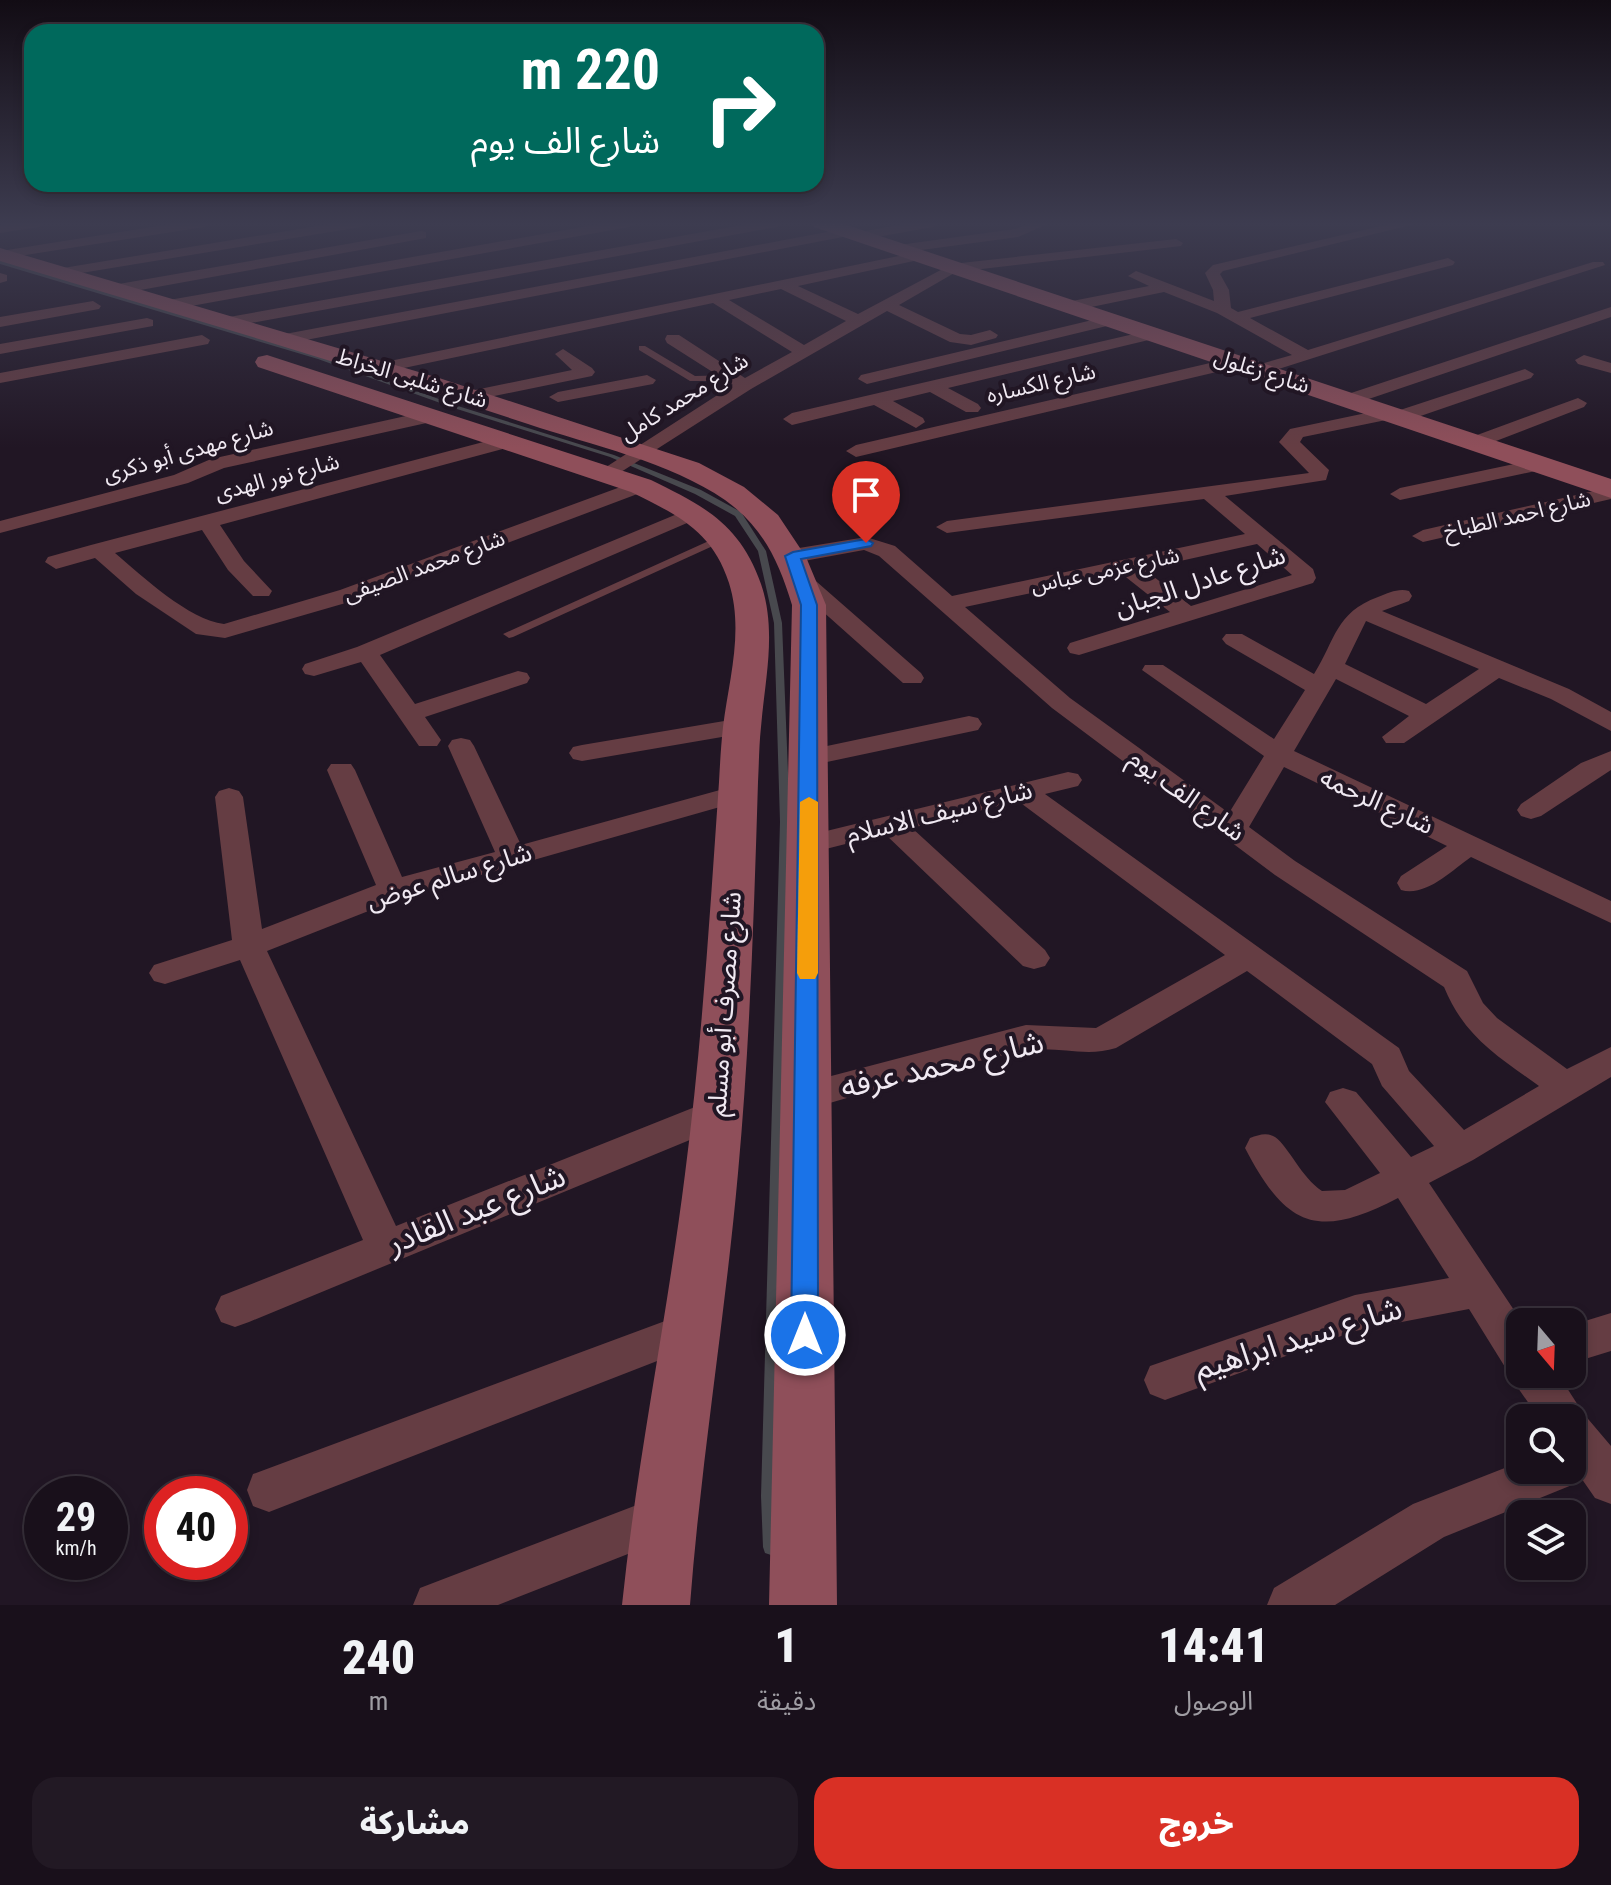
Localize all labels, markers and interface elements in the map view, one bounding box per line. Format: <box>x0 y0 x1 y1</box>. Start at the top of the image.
text: 220 m <box>521 37 660 103</box>
icon: right <box>688 56 792 160</box>
text: شارع الف يوم <box>471 120 660 162</box>
street label: شارع شلبى الخراط <box>332 343 490 417</box>
street label: شارع زغلول <box>1210 344 1313 402</box>
street label: شارع محمد كامل <box>615 348 755 450</box>
street label: شارع الكساره <box>984 358 1099 412</box>
street label: شارع مهدى أبو ذكرى <box>100 414 277 491</box>
street label: شارع نور الهدى <box>212 448 343 509</box>
pin <box>832 461 900 543</box>
icon: arrive <box>844 473 888 517</box>
street label: شارع احمد الطباخ <box>1441 486 1594 548</box>
street label: شارع محمد الصيفى <box>340 525 510 611</box>
street label: شارع عادل الجبان <box>1111 539 1290 627</box>
street label: شارع عزمى عباس <box>1028 542 1182 602</box>
street label: شارع الف يوم <box>1120 743 1251 851</box>
street label: شارع الرحمه <box>1314 762 1439 844</box>
street label: شارع سيف الاسلام <box>843 774 1037 855</box>
street label: شارع سالم عوض <box>363 837 537 920</box>
street label: شارع مصرف أبو مسلم <box>700 890 752 1118</box>
street label: شارع محمد عرفه <box>837 1022 1048 1111</box>
street label: شارع عبد القادر <box>380 1156 573 1267</box>
street label: شارع سيد ابراهيم <box>1190 1288 1408 1392</box>
position arrow <box>763 1293 847 1377</box>
north arrow <box>1506 1308 1586 1388</box>
map controls <box>1506 1308 1586 1580</box>
button: search <box>1506 1404 1586 1484</box>
speed limit sign: 40 <box>144 1476 248 1580</box>
text: 29 <box>56 1494 96 1541</box>
button: layers <box>1506 1500 1586 1580</box>
text: km/h <box>55 1536 97 1560</box>
text: 1 <box>774 1617 799 1674</box>
text: 14:41 <box>1158 1617 1269 1674</box>
text: 240 <box>342 1629 415 1686</box>
text: m <box>369 1686 388 1716</box>
text: دقيقة <box>757 1686 816 1716</box>
text: الوصول <box>1174 1686 1253 1716</box>
button: مشاركة <box>32 1777 798 1869</box>
button: خروج <box>814 1777 1579 1869</box>

